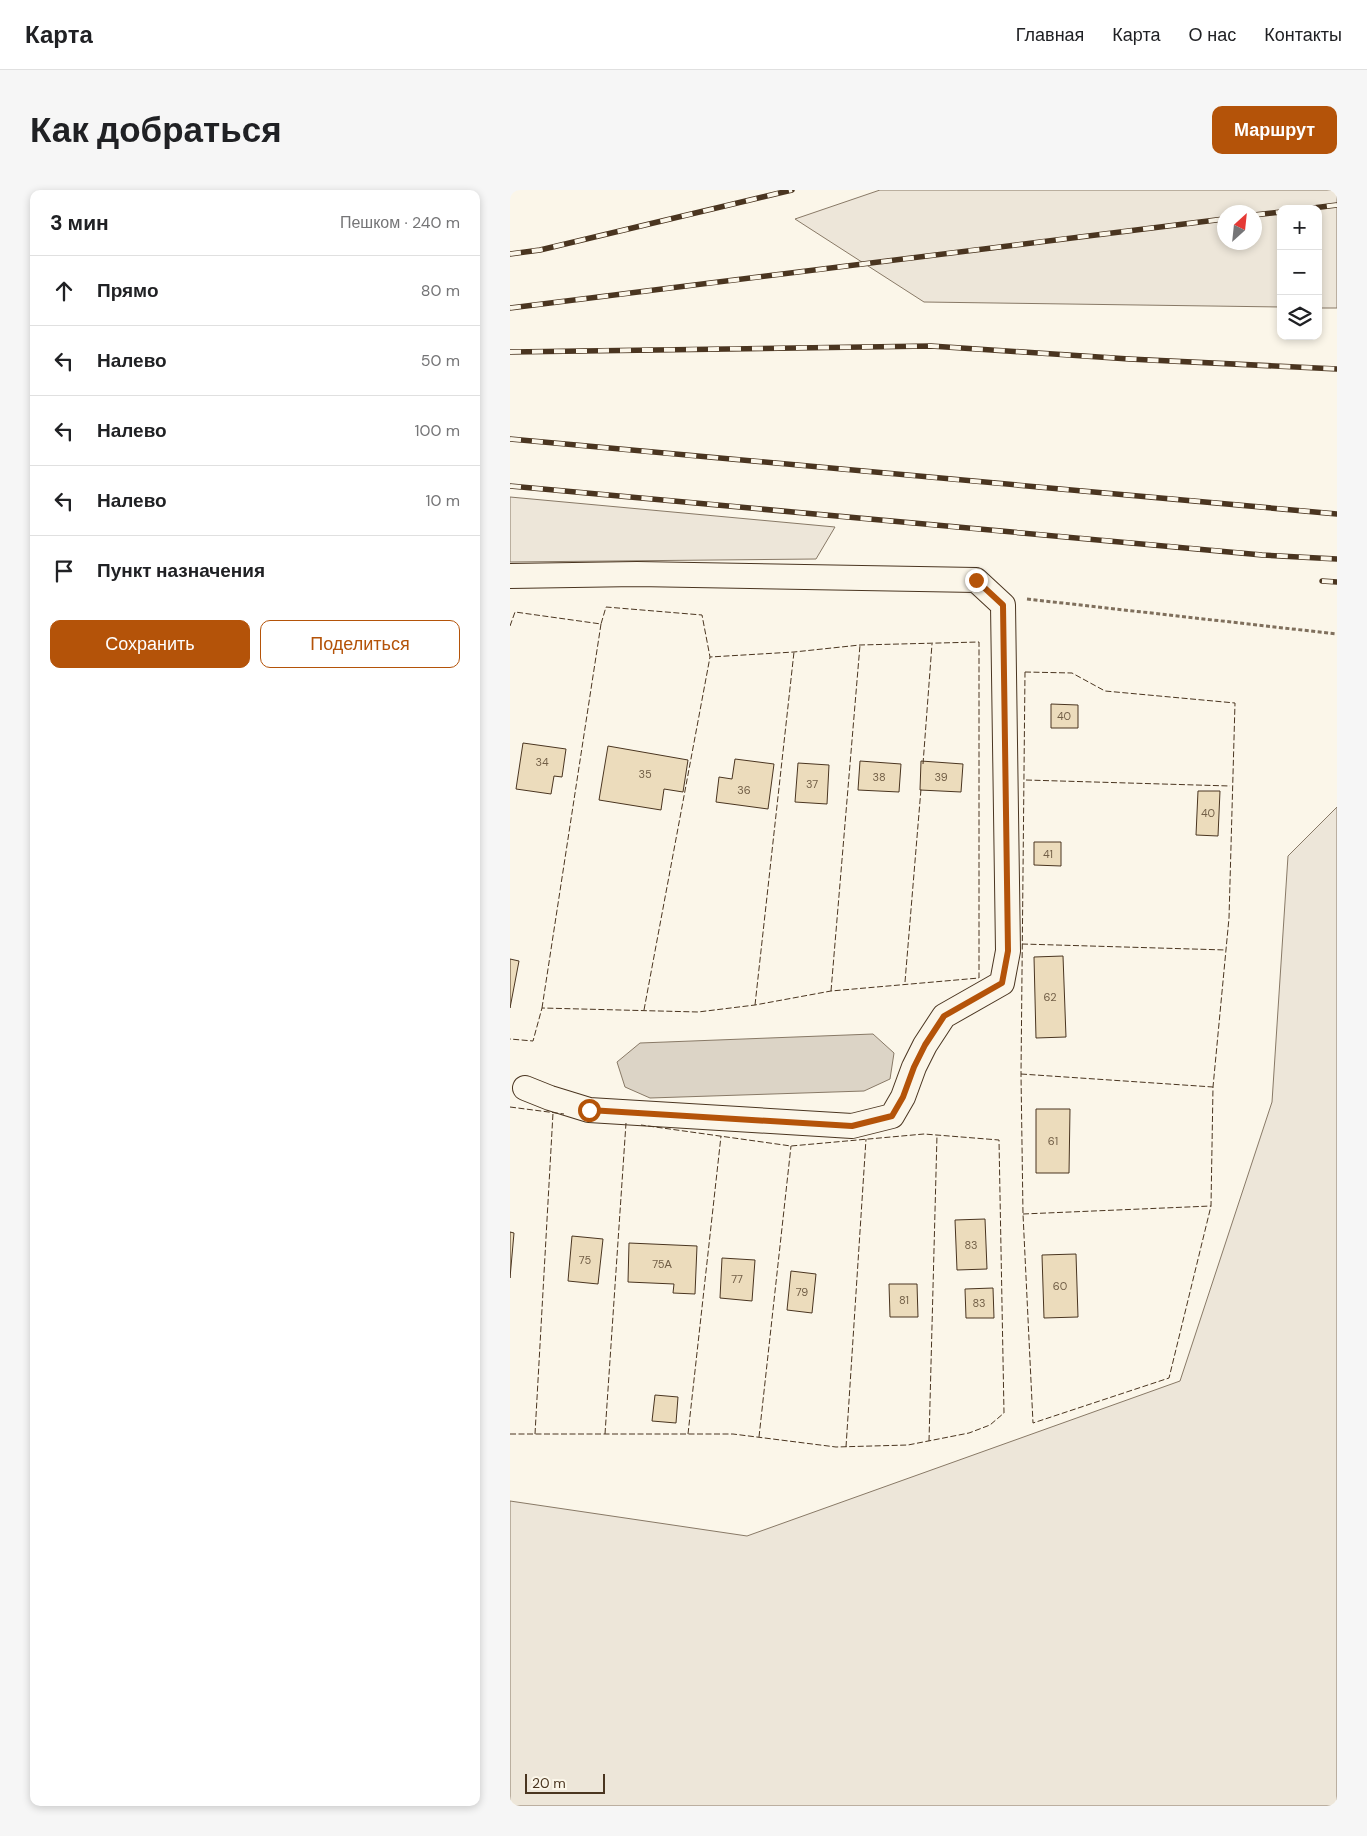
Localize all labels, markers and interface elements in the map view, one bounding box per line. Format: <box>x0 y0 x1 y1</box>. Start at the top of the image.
text: Карта <box>25 19 93 50</box>
text: Главная <box>1016 23 1084 47</box>
text: Карта <box>1112 23 1161 47</box>
text: О нас <box>1189 23 1236 47</box>
text: Контакты <box>1264 23 1342 47</box>
button: Маршрут <box>1212 106 1337 154</box>
text: Как добраться <box>30 107 282 153</box>
north arrow <box>1217 205 1262 250</box>
map controls <box>1277 205 1322 340</box>
button: + <box>1277 205 1322 250</box>
text: 3 мин <box>50 209 109 237</box>
text: Пешком · 240 m <box>340 212 460 233</box>
button: − <box>1277 250 1322 295</box>
icon: ahead <box>50 277 78 305</box>
text: Прямо <box>97 278 159 303</box>
text: 80 m <box>421 280 460 301</box>
button: layers <box>1277 295 1322 340</box>
icon: left <box>50 347 78 375</box>
text: Налево <box>97 348 167 373</box>
text: 50 m <box>421 350 460 371</box>
icon: left <box>50 417 78 445</box>
text: Налево <box>97 418 167 443</box>
text: 100 m <box>415 420 460 441</box>
icon: left <box>50 487 78 515</box>
text: Налево <box>97 488 167 513</box>
text: 10 m <box>426 490 460 511</box>
icon: arrive <box>50 557 78 585</box>
text: Пункт назначения <box>97 558 265 583</box>
route end <box>965 569 988 592</box>
button: Сохранить <box>50 620 250 668</box>
button: Поделиться <box>260 620 460 668</box>
house number: 40 <box>1057 709 1071 723</box>
house number: 34 <box>535 755 549 769</box>
house number: 35 <box>638 767 652 781</box>
house number: 38 <box>872 770 886 784</box>
house number: 39 <box>934 770 948 784</box>
house number: 37 <box>806 777 818 791</box>
house number: 36 <box>737 783 751 797</box>
house number: 40 <box>1201 806 1215 820</box>
house number: 41 <box>1043 847 1053 861</box>
house number: 62 <box>1044 990 1056 1004</box>
route start <box>578 1099 601 1122</box>
house number: 61 <box>1048 1134 1058 1148</box>
house number: 83 <box>964 1238 978 1252</box>
house number: 75 <box>579 1253 591 1267</box>
house number: 75А <box>652 1257 672 1271</box>
house number: 77 <box>731 1272 743 1286</box>
house number: 60 <box>1053 1279 1067 1293</box>
house number: 79 <box>796 1285 808 1299</box>
house number: 81 <box>899 1293 909 1307</box>
house number: 83 <box>972 1296 986 1310</box>
scale bar <box>525 1771 605 1794</box>
text: 20 m <box>532 1774 566 1792</box>

